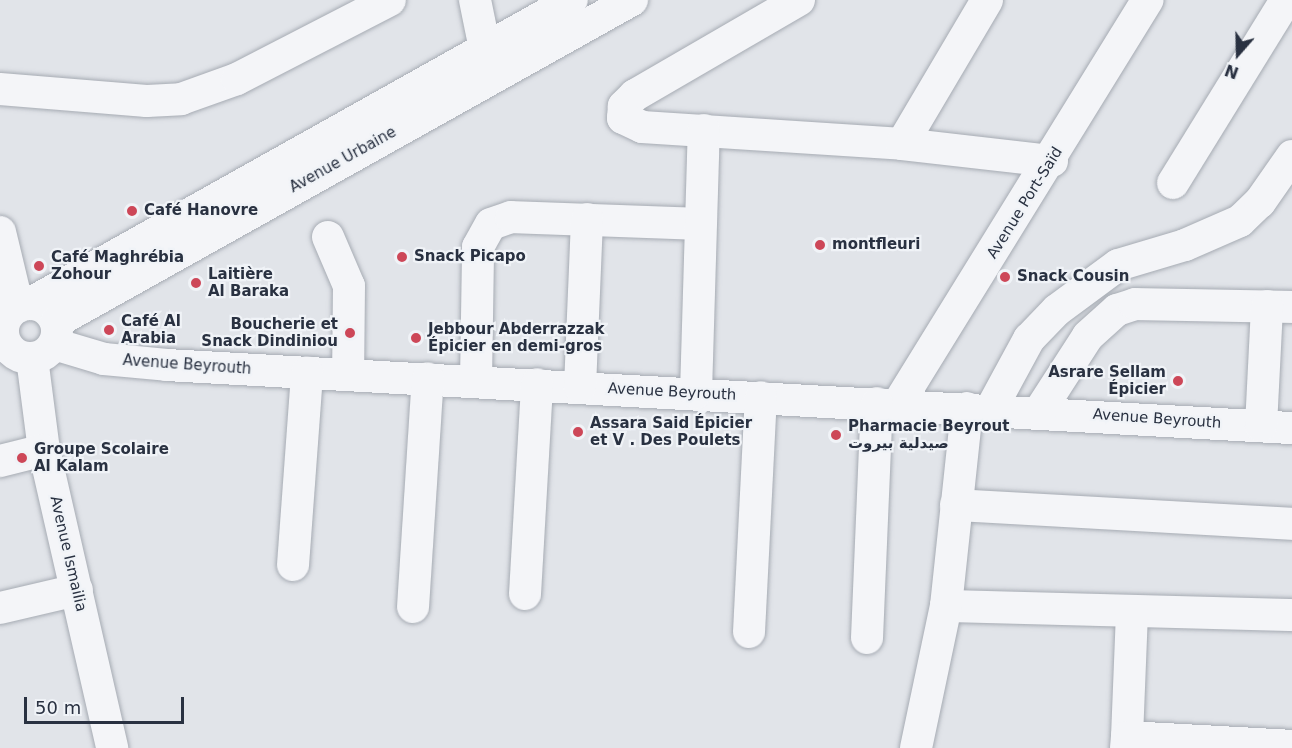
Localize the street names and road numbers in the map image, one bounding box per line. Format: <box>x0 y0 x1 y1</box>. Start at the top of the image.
street label: Avenue Urbaine <box>286 123 400 197</box>
street label: Avenue Port-Saïd <box>983 144 1067 262</box>
street label: Avenue Beyrouth <box>122 352 252 378</box>
street label: Avenue Beyrouth <box>607 380 737 404</box>
street label: Avenue Beyrouth <box>1092 406 1222 432</box>
street label: Avenue Ismailia <box>46 494 90 614</box>

